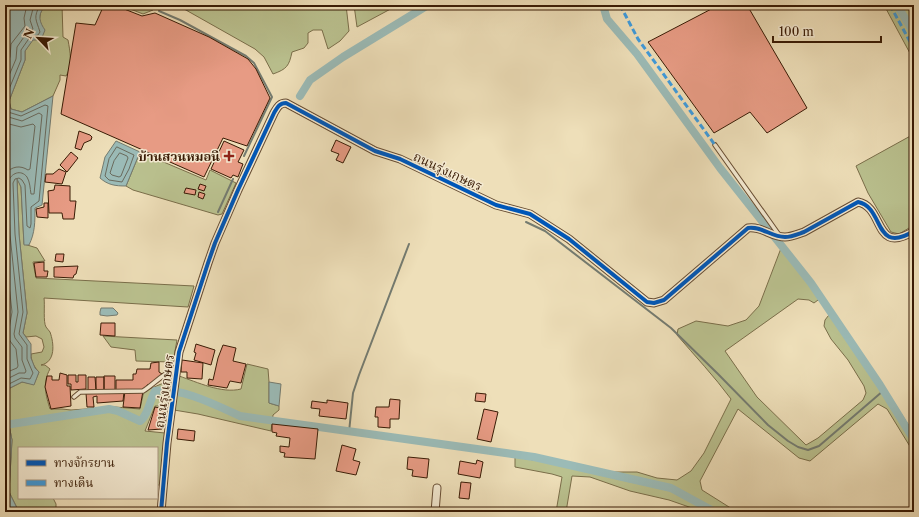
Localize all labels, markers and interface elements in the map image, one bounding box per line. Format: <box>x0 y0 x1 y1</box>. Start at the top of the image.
north arrow <box>18 18 58 58</box>
scale bar <box>773 18 881 44</box>
text: 100 m <box>779 24 814 39</box>
text: N <box>21 26 37 41</box>
place label: บ้านสวนหมอนิ <box>138 148 220 164</box>
street label: ถนนรุ่งเกษตร <box>411 148 485 195</box>
marker: บ้านสวนหมอนิ <box>223 150 235 162</box>
street label: ถนนรุ่งเกษตร <box>151 353 178 429</box>
legend <box>18 447 158 499</box>
text: ทางจักรยาน <box>54 455 115 470</box>
text: ทางเดิน <box>54 475 93 490</box>

